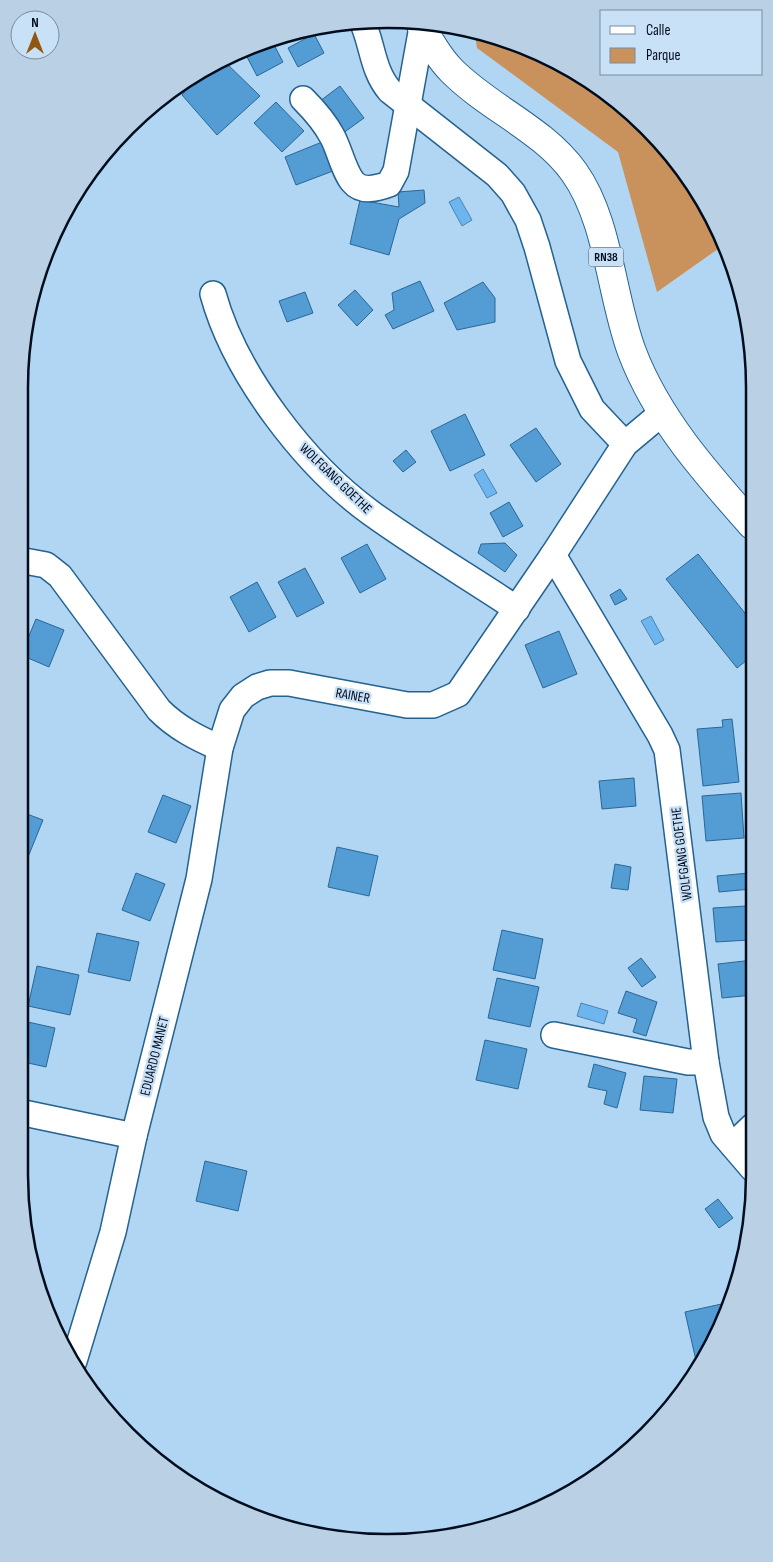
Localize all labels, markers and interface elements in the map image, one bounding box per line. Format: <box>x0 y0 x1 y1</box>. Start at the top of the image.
north arrow <box>10 10 60 60</box>
legend <box>600 10 763 75</box>
text: N <box>31 14 39 31</box>
text: Calle <box>646 21 670 40</box>
text: Parque <box>646 46 681 65</box>
road number: RN38 <box>588 248 624 266</box>
street label: WOLFGANG GOETHE <box>296 440 376 517</box>
street label: RAINER <box>334 684 372 707</box>
street label: WOLFGANG GOETHE <box>667 806 696 902</box>
street label: EDUARDO MANET <box>136 1015 173 1097</box>

